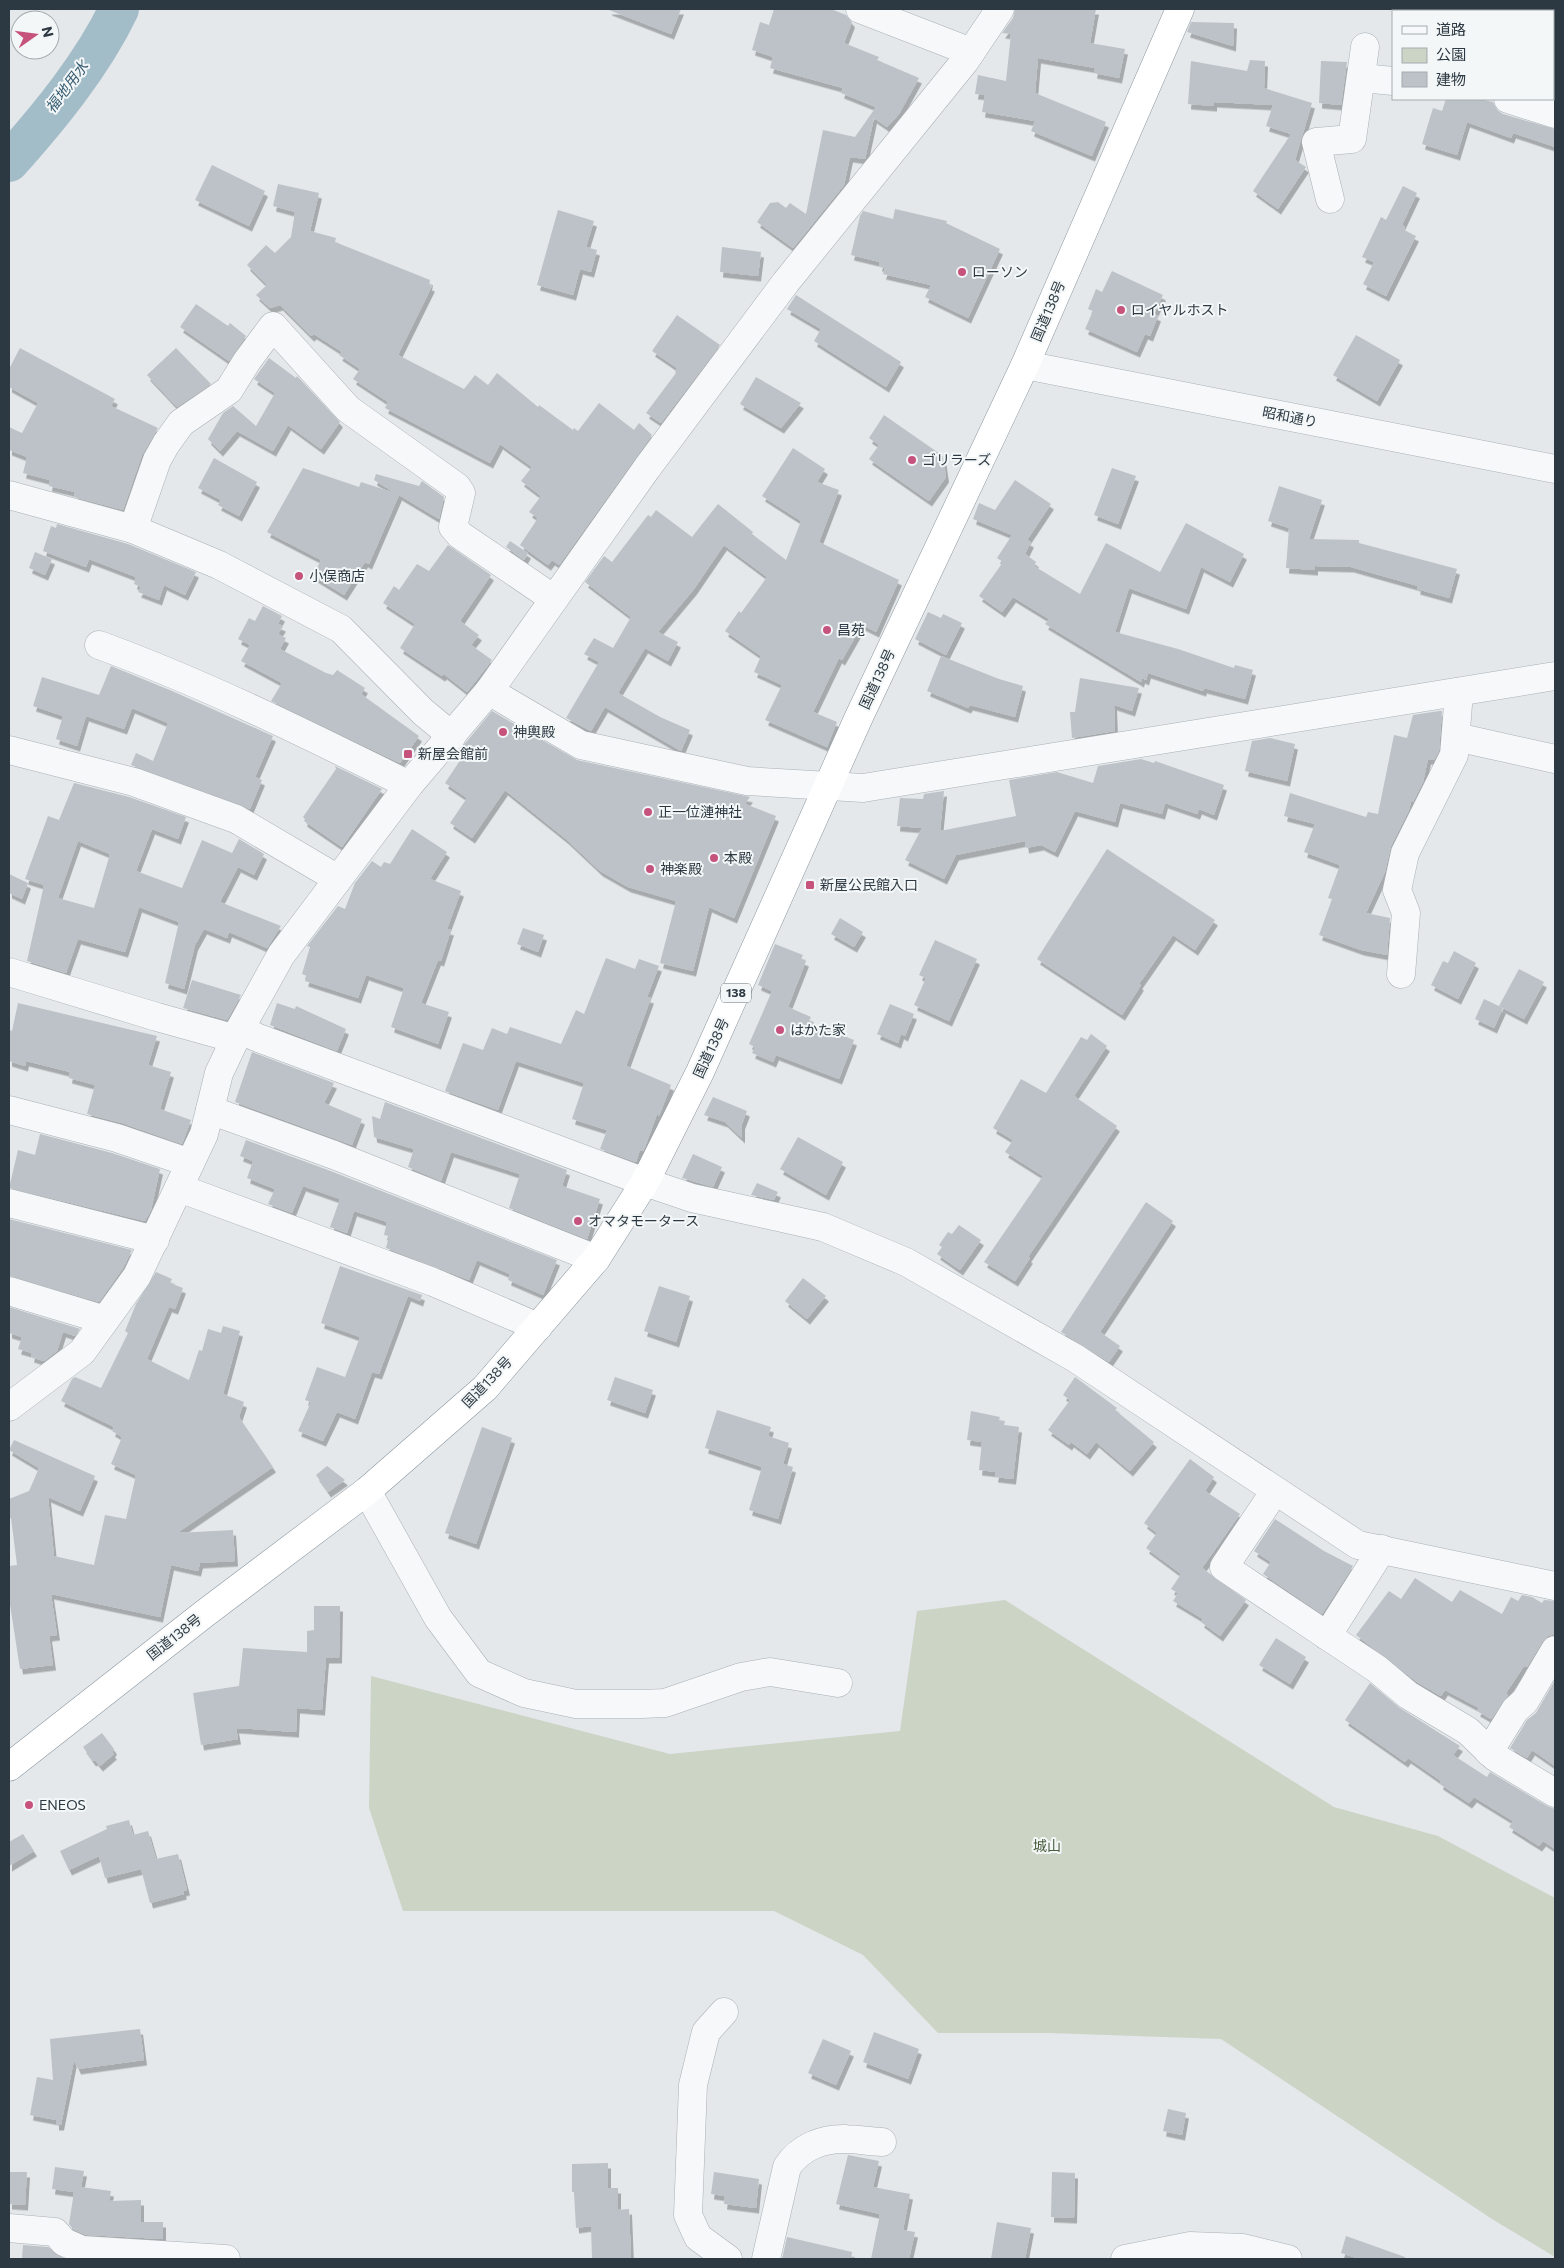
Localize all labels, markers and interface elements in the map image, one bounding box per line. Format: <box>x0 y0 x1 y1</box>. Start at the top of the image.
north arrow <box>10 10 60 60</box>
legend <box>1392 10 1554 100</box>
text: 道路 <box>1436 20 1466 38</box>
text: N <box>39 25 58 39</box>
text: 公園 <box>1436 45 1466 63</box>
water label: 福地用水 <box>41 55 93 116</box>
text: 建物 <box>1436 70 1466 88</box>
place label: ローソン <box>972 263 1028 280</box>
marker: ローソン <box>956 266 968 278</box>
street label: 国道138号 <box>1027 278 1068 344</box>
place label: ロイヤルホスト <box>1131 301 1229 318</box>
marker: ロイヤルホスト <box>1115 304 1127 316</box>
street label: 昭和通り <box>1261 403 1319 430</box>
place label: ゴリラーズ <box>922 451 991 468</box>
marker: ゴリラーズ <box>906 454 918 466</box>
place label: 小俣商店 <box>309 567 365 584</box>
marker: 小俣商店 <box>293 570 305 582</box>
place label: 昌苑 <box>837 621 865 638</box>
marker: 昌苑 <box>821 624 833 636</box>
street label: 国道138号 <box>855 646 898 712</box>
place label: 神輿殿 <box>513 723 555 740</box>
marker: 神輿殿 <box>497 726 509 738</box>
place label: 新屋会館前 <box>418 745 488 762</box>
marker: 新屋会館前 <box>402 748 414 760</box>
place label: 正一位漣神社 <box>658 803 742 820</box>
marker: 正一位漣神社 <box>642 806 654 818</box>
place label: 本殿 <box>724 849 752 866</box>
marker: 本殿 <box>708 852 720 864</box>
place label: 神楽殿 <box>660 860 702 877</box>
marker: 神楽殿 <box>644 863 656 875</box>
place label: 新屋公民館入口 <box>820 876 918 893</box>
marker: 新屋公民館入口 <box>804 879 816 891</box>
road number: 138 <box>721 984 751 1002</box>
street label: 国道138号 <box>689 1015 732 1081</box>
place label: はかた家 <box>790 1021 846 1038</box>
marker: はかた家 <box>774 1024 786 1036</box>
place label: オマタモータース <box>588 1212 699 1229</box>
marker: オマタモータース <box>572 1215 584 1227</box>
street label: 国道138号 <box>458 1353 515 1411</box>
street label: 国道138号 <box>143 1610 204 1663</box>
place label: ENEOS <box>39 1796 86 1813</box>
marker: ENEOS <box>23 1799 35 1811</box>
park label: 城山 <box>1033 1837 1061 1854</box>

